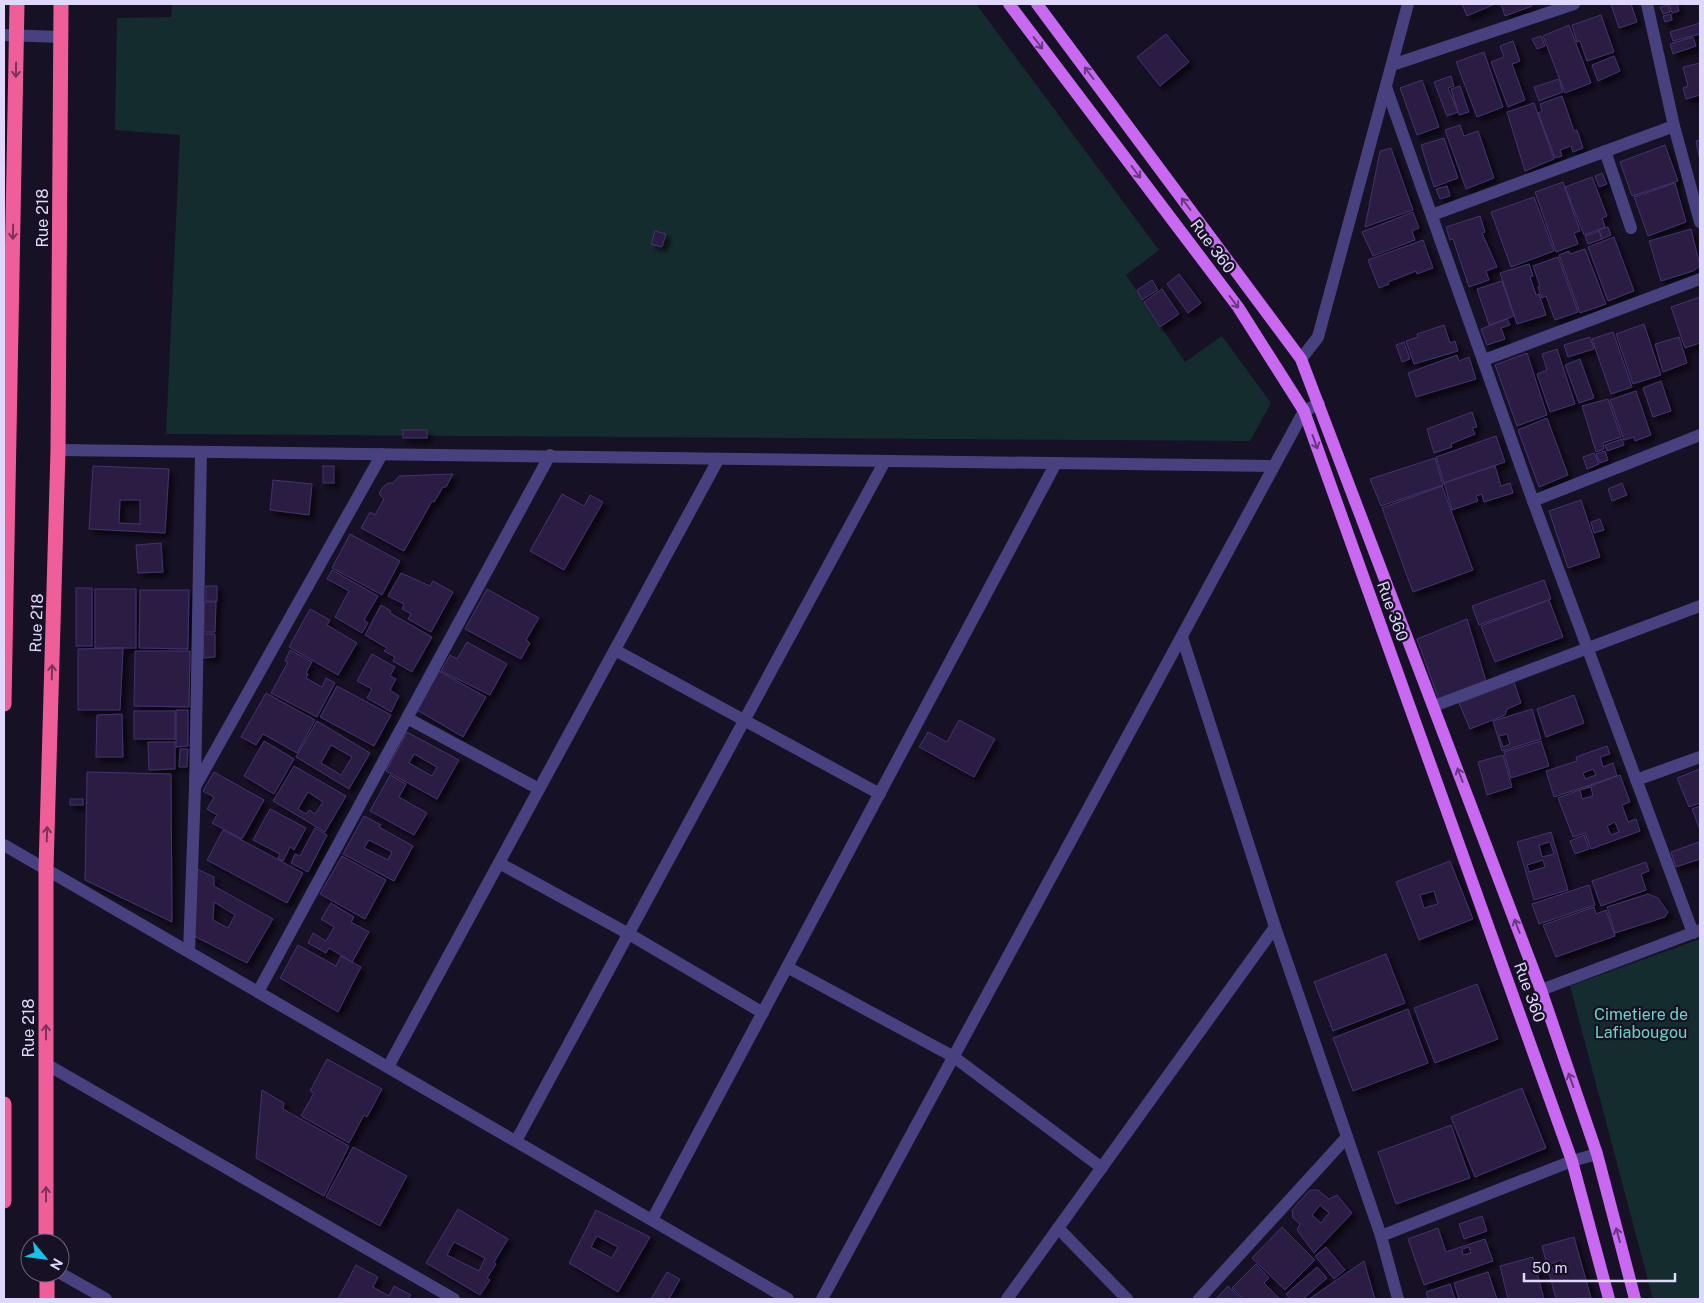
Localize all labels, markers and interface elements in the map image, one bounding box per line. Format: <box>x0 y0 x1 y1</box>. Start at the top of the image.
one-way arrow <box>1033 36 1043 50</box>
one-way arrow <box>11 62 21 78</box>
one-way arrow <box>1084 66 1094 80</box>
one-way arrow <box>1131 165 1141 179</box>
street label: Rue 218 <box>33 188 52 248</box>
one-way arrow <box>1181 197 1191 211</box>
street label: Rue 360 <box>1186 216 1239 277</box>
one-way arrow <box>8 224 18 240</box>
one-way arrow <box>1229 295 1239 309</box>
one-way arrow <box>1311 434 1320 449</box>
street label: Rue 360 <box>1373 579 1412 644</box>
street label: Rue 218 <box>26 593 47 653</box>
one-way arrow <box>47 664 56 680</box>
one-way arrow <box>1454 767 1463 782</box>
one-way arrow <box>42 827 52 843</box>
one-way arrow <box>1512 919 1521 935</box>
street label: Rue 360 <box>1510 960 1549 1025</box>
street label: Rue 218 <box>19 998 38 1058</box>
park label: Cimetiere de Lafiabougou <box>1594 1005 1688 1042</box>
one-way arrow <box>41 1024 51 1040</box>
one-way arrow <box>1566 1072 1576 1088</box>
one-way arrow <box>41 1187 51 1203</box>
one-way arrow <box>1613 1228 1622 1244</box>
north arrow <box>20 1233 70 1283</box>
scale bar <box>1524 1250 1675 1282</box>
text: N <box>47 1256 66 1273</box>
text: 50 m <box>1532 1259 1567 1276</box>

